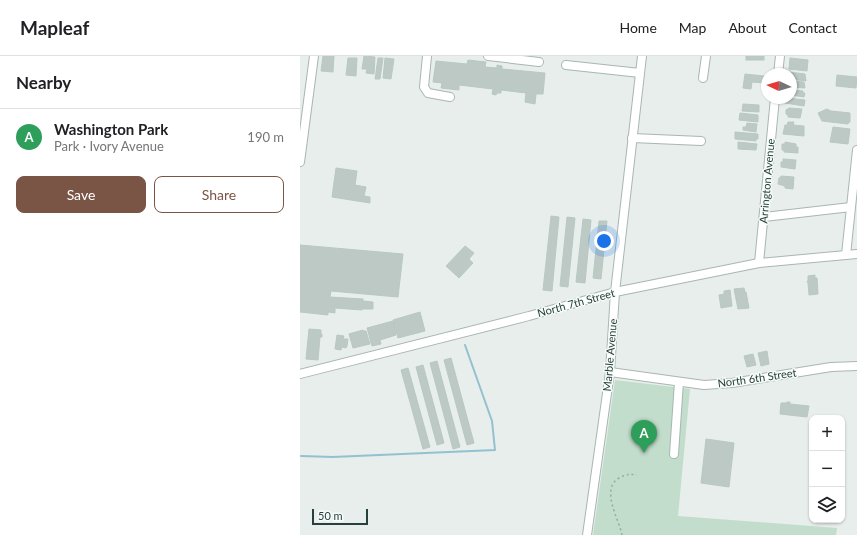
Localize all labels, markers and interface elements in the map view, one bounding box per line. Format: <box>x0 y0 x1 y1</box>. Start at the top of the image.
text: Mapleaf <box>20 16 89 39</box>
text: Home <box>619 19 657 36</box>
text: Map <box>679 19 706 36</box>
text: About <box>728 19 766 36</box>
text: Contact <box>788 19 837 36</box>
north arrow <box>761 68 797 104</box>
text: Nearby <box>16 72 71 93</box>
text: Washington Park <box>54 120 168 138</box>
text: A <box>24 129 34 145</box>
text: 190 m <box>247 129 284 145</box>
text: Park · Ivory Avenue <box>54 138 164 154</box>
street label: Arrington Avenue <box>756 138 777 224</box>
button: Save <box>16 176 146 213</box>
button: Share <box>154 176 284 213</box>
your location <box>594 231 614 251</box>
street label: North 7th Street <box>536 286 616 319</box>
street label: Marble Avenue <box>600 318 619 392</box>
street label: North 6th Street <box>717 366 797 389</box>
map controls <box>809 415 845 523</box>
button: + <box>809 415 845 451</box>
pin: A <box>631 420 657 453</box>
button: − <box>809 451 845 487</box>
button: layers <box>809 487 845 523</box>
scale bar <box>312 507 368 526</box>
text: 50 m <box>318 509 343 522</box>

